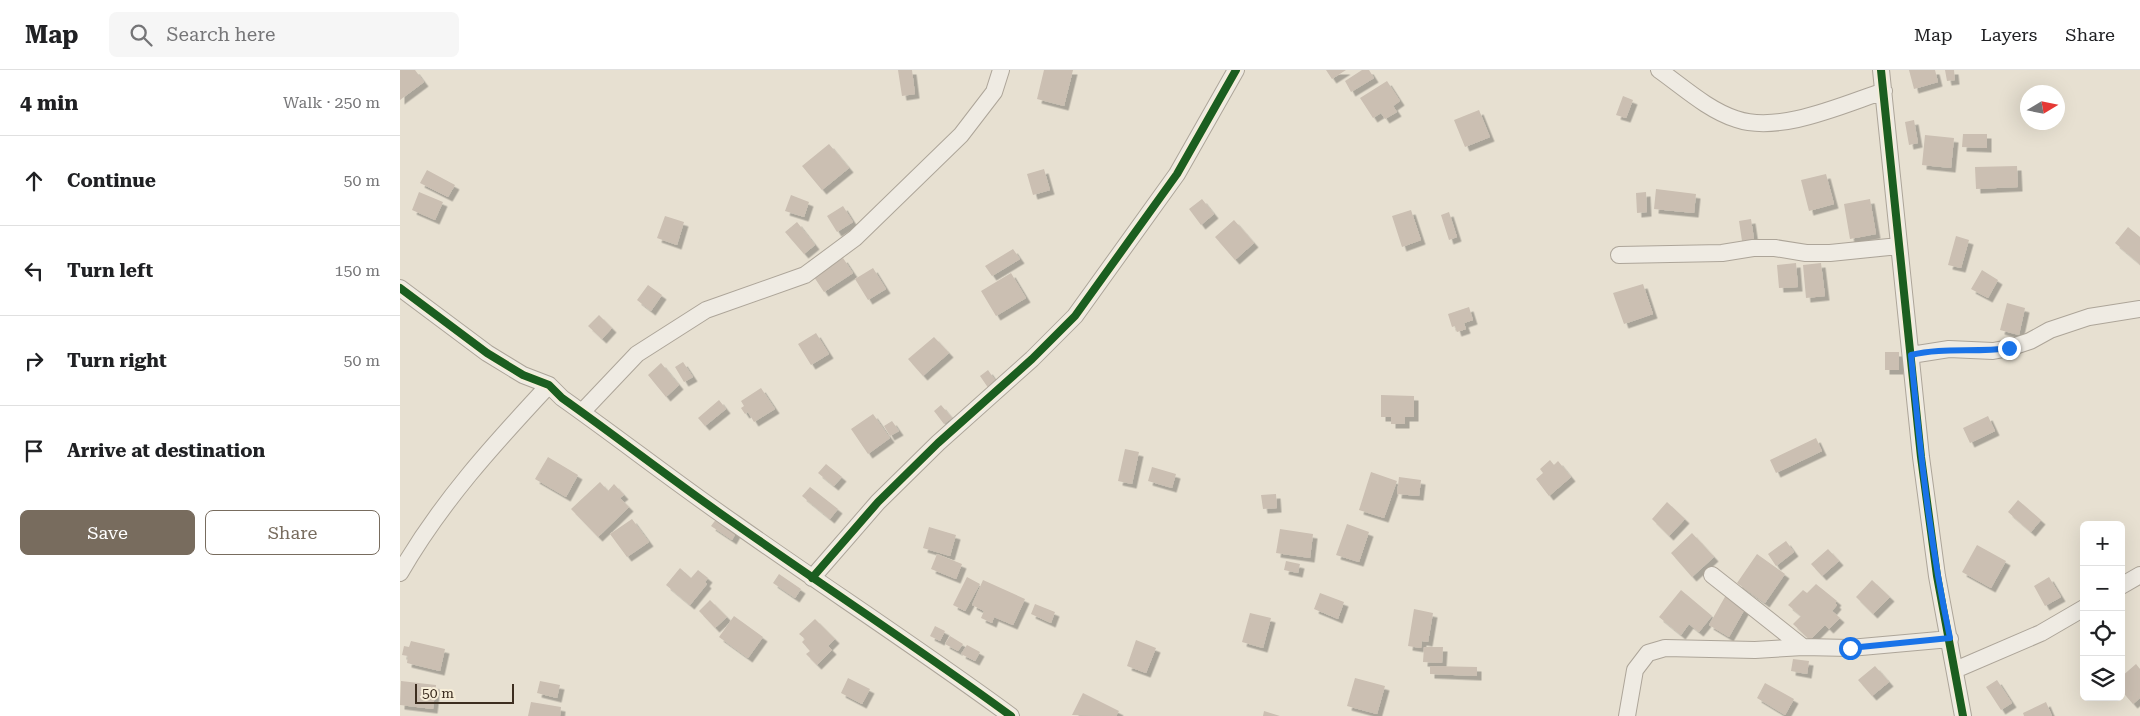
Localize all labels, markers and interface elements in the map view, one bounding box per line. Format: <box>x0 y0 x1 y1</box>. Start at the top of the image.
search box <box>109 12 459 57</box>
text: Map <box>25 21 79 49</box>
icon: search <box>127 21 155 49</box>
text: Search here <box>167 23 275 46</box>
text: Map <box>1914 24 1953 45</box>
text: Layers <box>1981 24 2037 45</box>
text: Share <box>2065 24 2115 45</box>
north arrow <box>2020 85 2065 130</box>
text: 4 min <box>20 91 78 115</box>
text: Walk · 250 m <box>283 93 380 112</box>
icon: ahead <box>20 167 48 195</box>
text: Continue <box>67 169 156 192</box>
text: 50 m <box>343 171 380 190</box>
icon: left <box>20 257 48 285</box>
text: Turn left <box>67 259 153 282</box>
text: 150 m <box>334 261 380 280</box>
route end <box>1998 337 2021 360</box>
icon: right <box>20 347 48 375</box>
text: Turn right <box>67 349 167 372</box>
text: 50 m <box>343 351 380 370</box>
icon: arrive <box>20 437 48 465</box>
text: Arrive at destination <box>67 439 265 462</box>
button: Save <box>20 510 195 555</box>
button: Share <box>205 510 380 555</box>
map controls <box>2080 521 2125 701</box>
button: + <box>2080 521 2125 566</box>
button: − <box>2080 566 2125 611</box>
button: locate <box>2080 611 2125 656</box>
route start <box>1839 637 1862 660</box>
button: layers <box>2080 656 2125 701</box>
scale bar <box>415 681 514 704</box>
text: 50 m <box>422 685 454 701</box>

